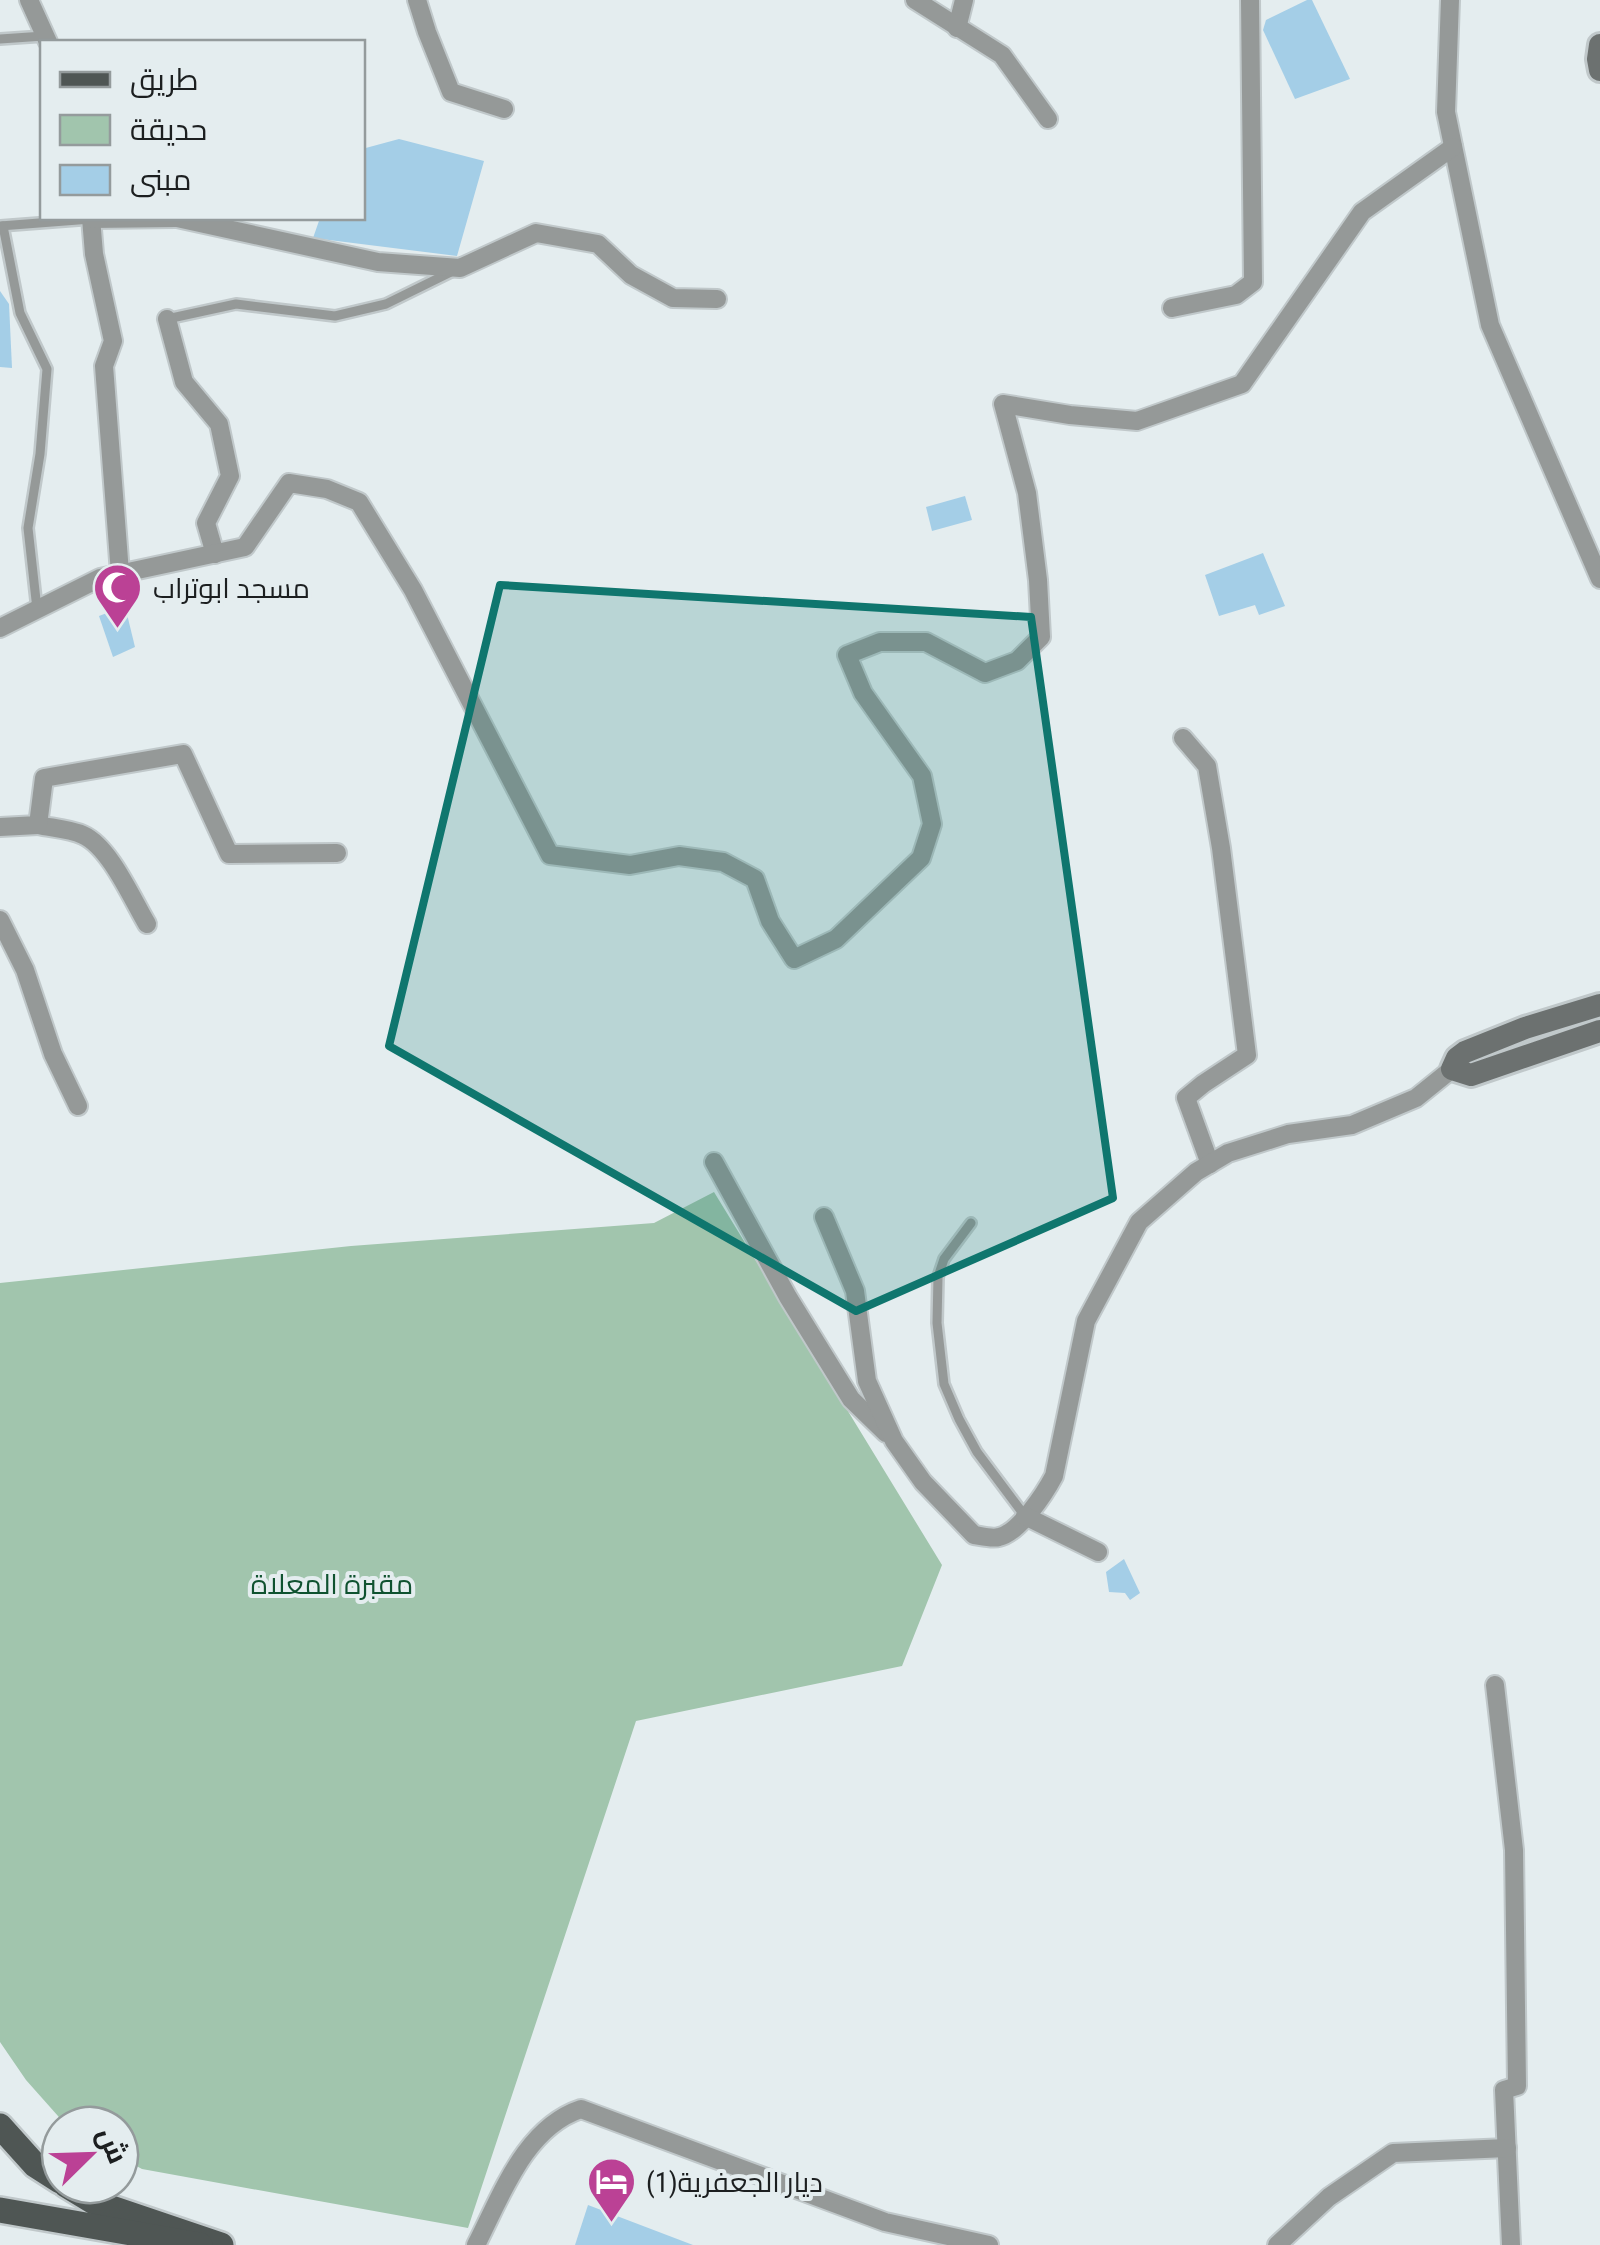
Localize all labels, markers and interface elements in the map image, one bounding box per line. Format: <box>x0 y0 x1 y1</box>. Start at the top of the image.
legend <box>40 40 365 220</box>
text: طريق <box>130 62 199 98</box>
text: حديقة <box>130 112 207 147</box>
text: مبنى <box>130 162 191 198</box>
mosque icon: مسجد ابوتراب <box>92 562 144 630</box>
place label: مسجد ابوتراب <box>153 572 310 605</box>
park label: مقبرة المعلاة <box>251 1568 413 1601</box>
north arrow <box>40 2105 140 2205</box>
text: ش <box>90 2122 135 2168</box>
hotel icon: ديار الجعفرية(1) <box>585 2156 637 2224</box>
place label: ديار الجعفرية(1) <box>646 2166 823 2199</box>

